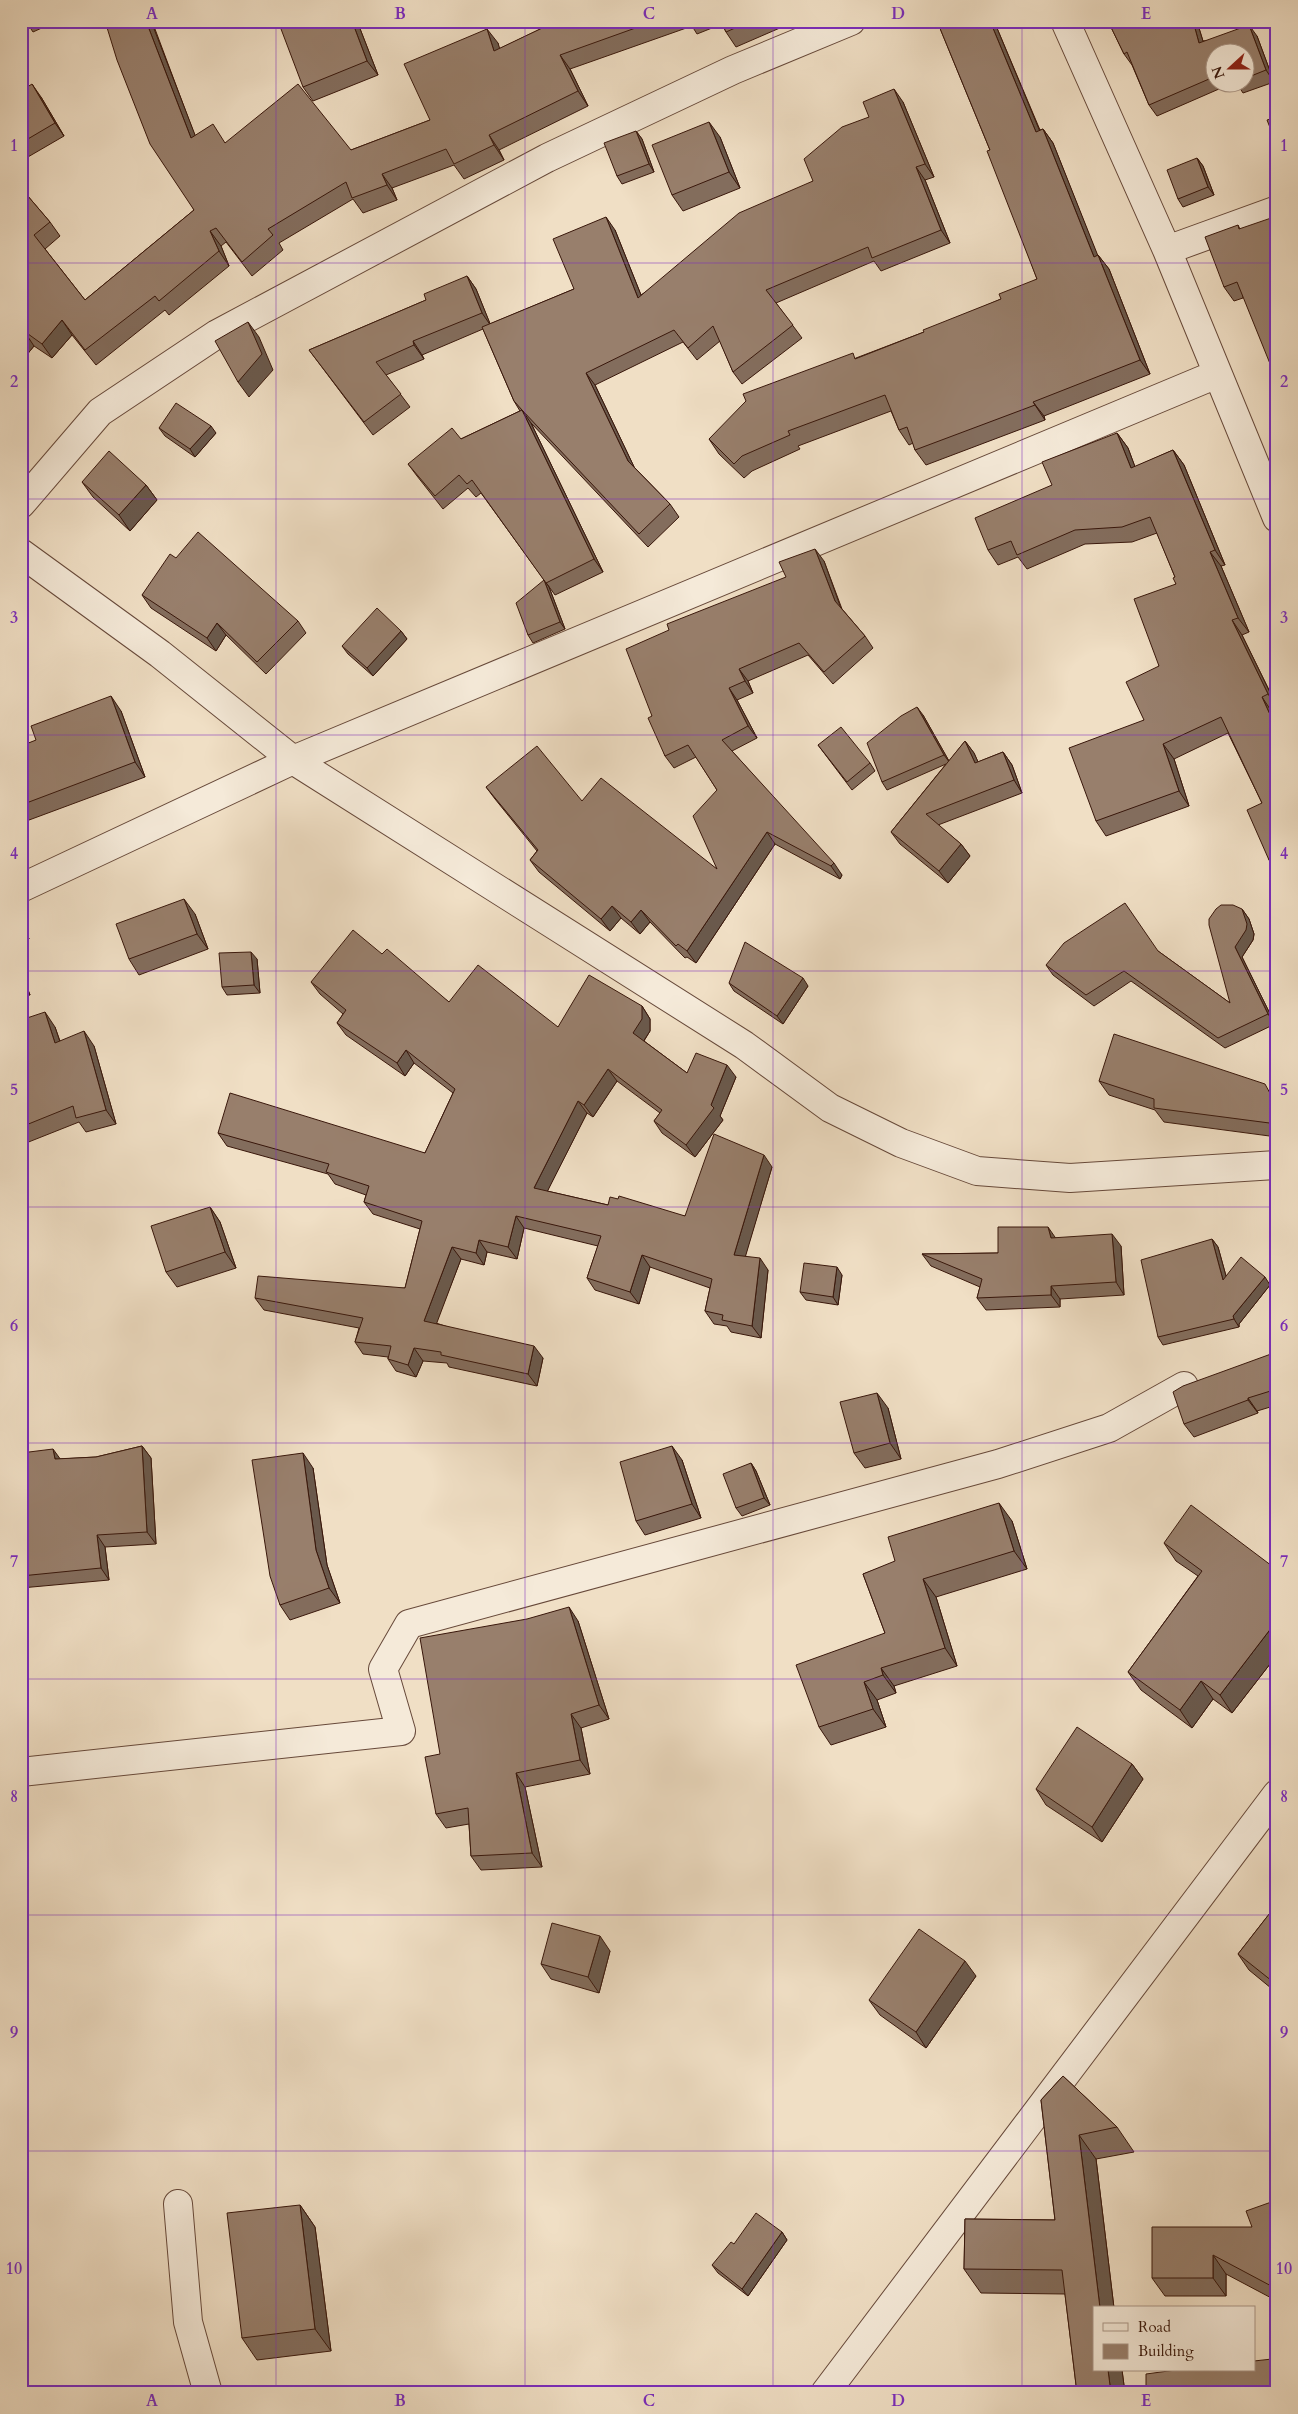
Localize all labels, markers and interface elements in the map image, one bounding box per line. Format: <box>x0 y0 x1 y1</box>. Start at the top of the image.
text: A <box>146 3 158 25</box>
text: B <box>394 3 406 25</box>
text: C <box>643 3 655 25</box>
text: D <box>891 3 905 25</box>
text: E <box>1141 3 1151 25</box>
north arrow <box>1206 42 1256 92</box>
text: N <box>1207 63 1229 82</box>
text: 1 <box>10 135 18 157</box>
text: 1 <box>1280 135 1288 157</box>
text: 2 <box>10 371 18 393</box>
text: 2 <box>1280 371 1288 393</box>
text: 3 <box>10 607 18 629</box>
text: 3 <box>1280 607 1288 629</box>
text: 4 <box>10 843 18 865</box>
text: 4 <box>1280 843 1288 865</box>
text: 5 <box>10 1079 18 1101</box>
text: 5 <box>1280 1079 1288 1101</box>
text: 6 <box>10 1315 18 1337</box>
text: 6 <box>1280 1315 1288 1337</box>
text: 7 <box>10 1551 18 1573</box>
text: 7 <box>1280 1551 1288 1573</box>
text: 8 <box>10 1786 18 1808</box>
text: 8 <box>1280 1786 1288 1808</box>
text: 9 <box>10 2022 18 2044</box>
text: 9 <box>1280 2022 1288 2044</box>
text: 10 <box>6 2258 22 2280</box>
text: 10 <box>1276 2258 1292 2280</box>
legend <box>1093 2306 1256 2372</box>
text: Road <box>1138 2317 1171 2337</box>
text: Building <box>1138 2341 1194 2361</box>
text: A <box>146 2390 158 2412</box>
text: B <box>394 2390 406 2412</box>
text: C <box>643 2390 655 2412</box>
text: D <box>891 2390 905 2412</box>
text: E <box>1141 2390 1151 2412</box>

